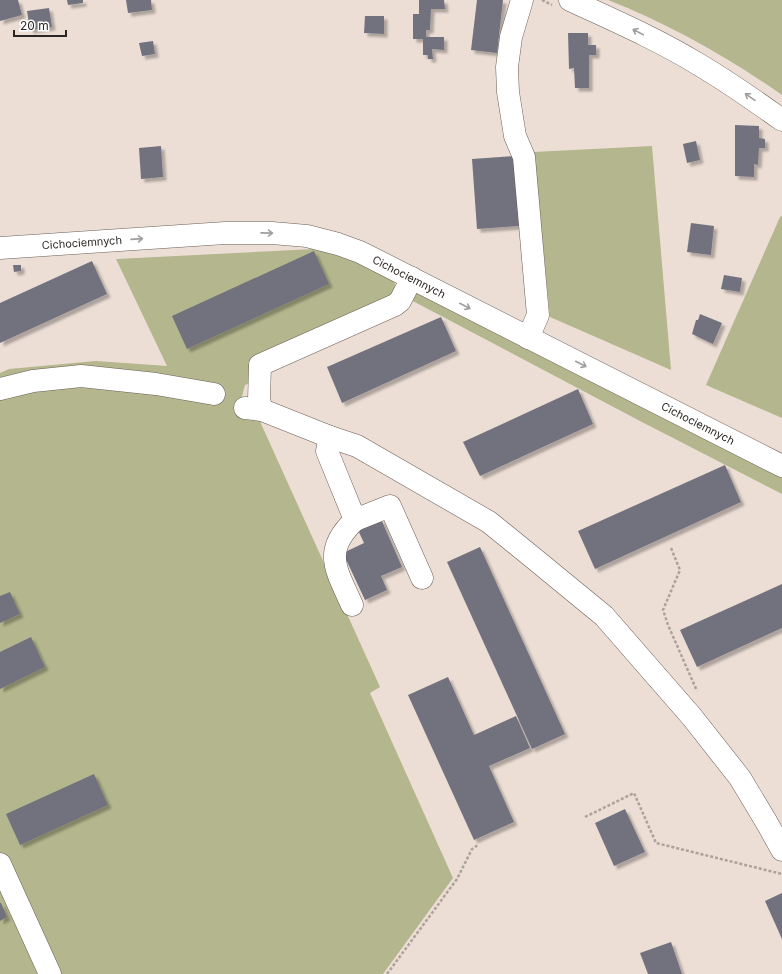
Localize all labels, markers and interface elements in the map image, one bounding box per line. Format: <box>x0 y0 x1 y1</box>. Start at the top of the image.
scale bar <box>14 12 66 38</box>
text: 20 m <box>20 18 49 33</box>
one-way arrow <box>632 28 644 35</box>
one-way arrow <box>745 93 756 101</box>
one-way arrow <box>260 229 273 237</box>
street label: Cichociemnych <box>41 233 122 252</box>
one-way arrow <box>130 235 143 242</box>
street label: Cichociemnych <box>370 252 448 301</box>
one-way arrow <box>459 302 471 310</box>
one-way arrow <box>575 361 587 369</box>
street label: Cichociemnych <box>659 399 737 448</box>

